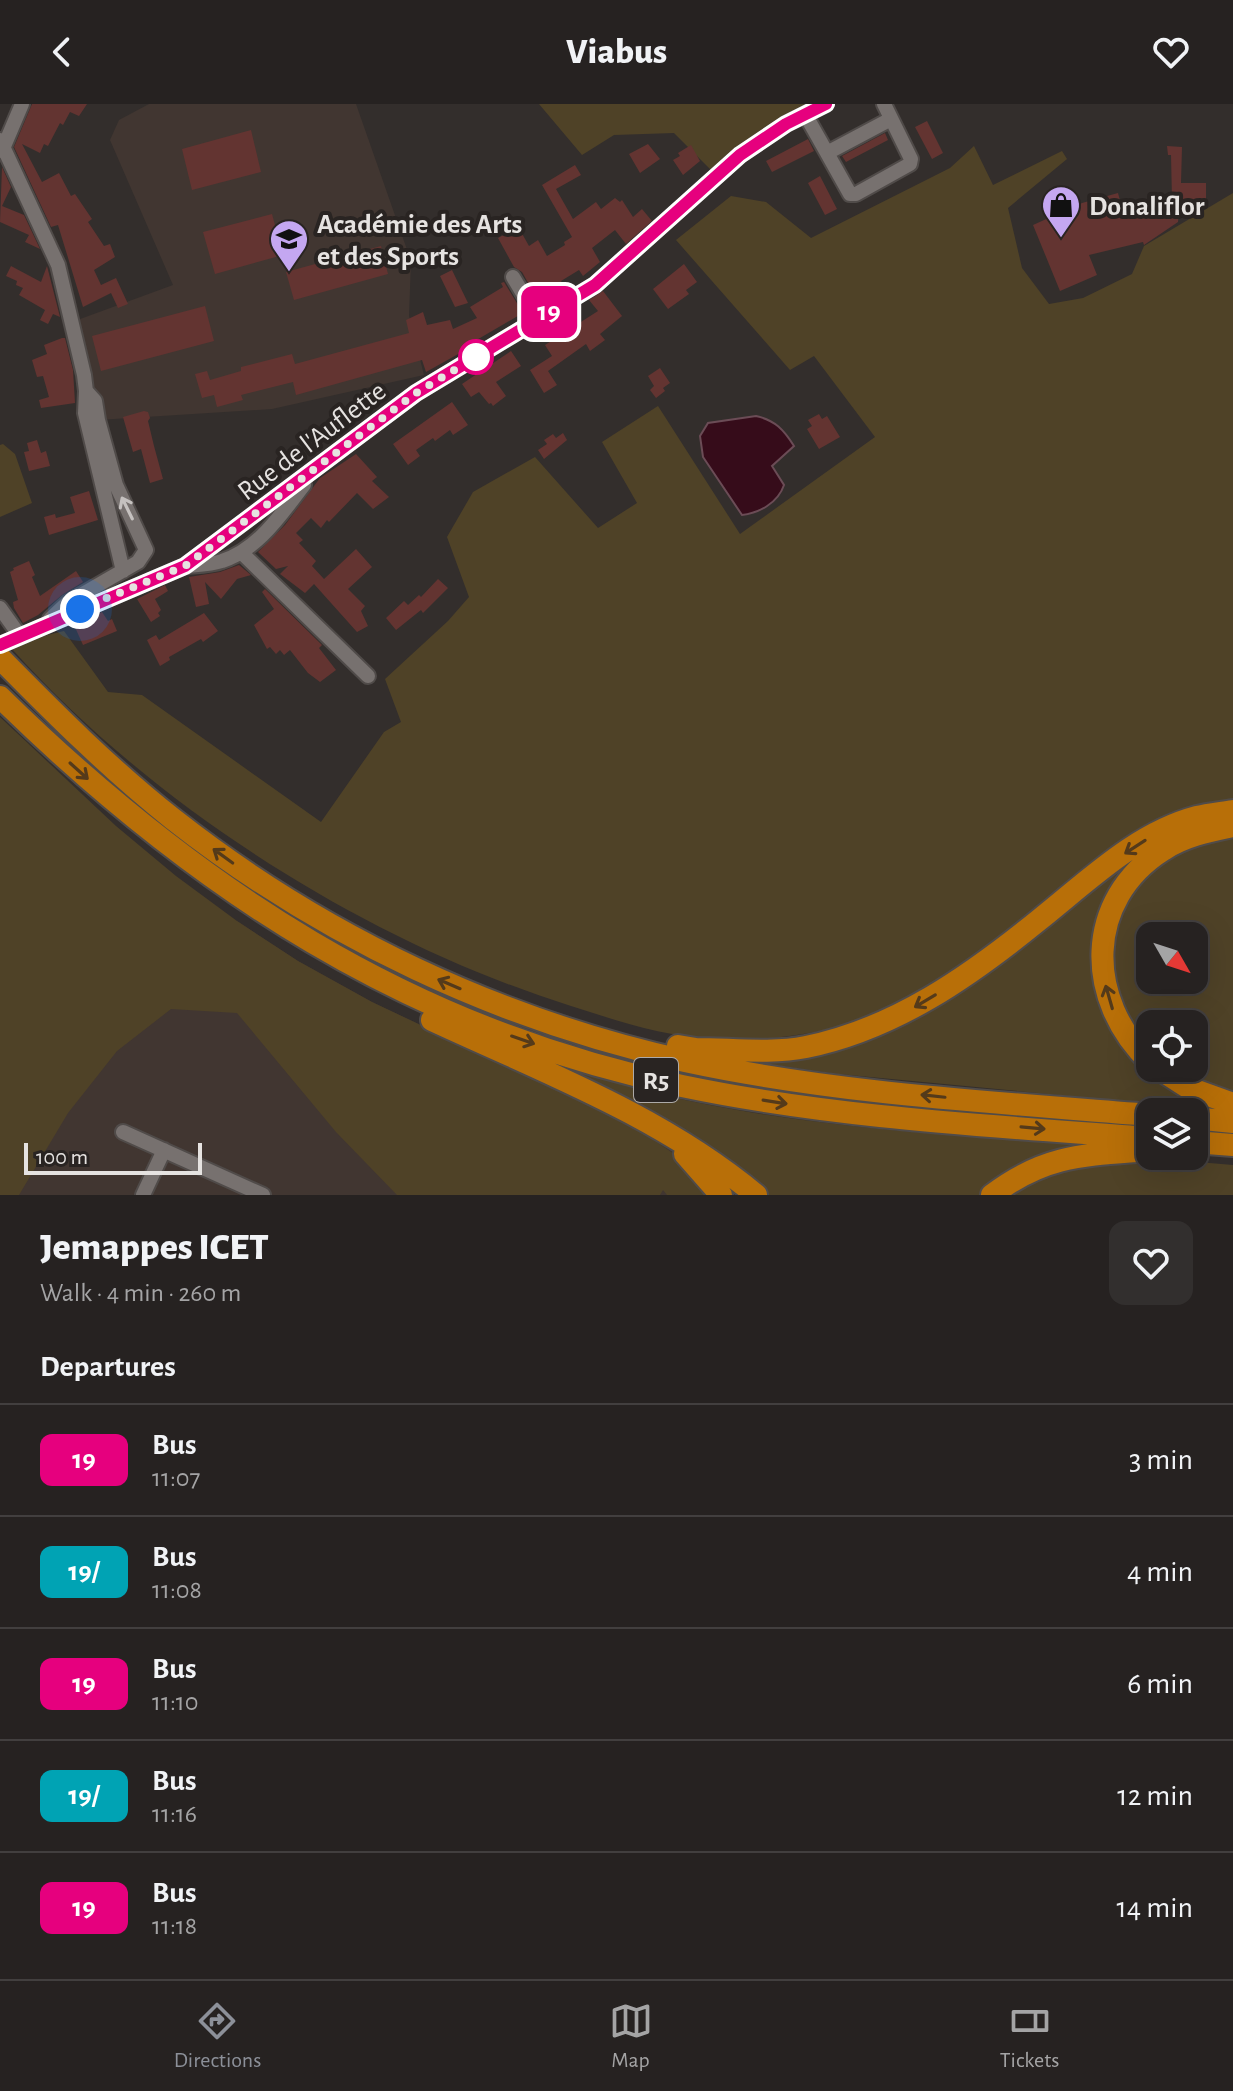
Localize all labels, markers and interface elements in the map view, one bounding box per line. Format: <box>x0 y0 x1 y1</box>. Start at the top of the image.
icon: back <box>40 30 84 74</box>
icon: heart <box>1149 30 1193 74</box>
text: Viabus <box>566 34 667 70</box>
shop icon: Donaliflor <box>1040 184 1082 239</box>
place label: Donaliflor <box>1089 193 1205 221</box>
place label: Académie des Arts et des Sports <box>317 211 522 271</box>
school or university icon: Académie des Arts et des Sports <box>268 218 310 273</box>
line badge: 19 <box>513 286 585 338</box>
text: 19 <box>537 298 561 326</box>
unlabelled marker <box>459 340 493 374</box>
street label: Rue de l'Auflette <box>233 377 392 506</box>
one-way arrow <box>119 497 134 521</box>
your location <box>60 589 100 629</box>
one-way arrow <box>68 761 88 779</box>
one-way arrow <box>1124 839 1146 855</box>
one-way arrow <box>213 848 235 864</box>
north arrow <box>1136 922 1208 994</box>
map controls <box>1136 922 1208 1170</box>
one-way arrow <box>437 975 462 990</box>
one-way arrow <box>1101 985 1115 1010</box>
one-way arrow <box>914 993 937 1009</box>
button: locate <box>1136 1010 1208 1082</box>
one-way arrow <box>510 1034 535 1048</box>
road number: R5 <box>634 1058 678 1102</box>
one-way arrow <box>920 1089 947 1104</box>
one-way arrow <box>762 1095 787 1110</box>
button: layers <box>1136 1098 1208 1170</box>
one-way arrow <box>1020 1121 1046 1136</box>
scale bar <box>24 1139 202 1175</box>
text: 100 m <box>36 1146 88 1168</box>
button: heart <box>1109 1221 1193 1305</box>
text: Jemappes ICET <box>40 1229 269 1267</box>
text: Walk · 4 min · 260 m <box>40 1280 241 1306</box>
text: Departures <box>40 1352 176 1382</box>
text: Bus <box>152 1430 197 1460</box>
text: 3 min <box>1129 1445 1193 1475</box>
text: 19 <box>72 1446 96 1474</box>
text: 11:07 <box>152 1465 200 1491</box>
text: Bus <box>152 1542 197 1572</box>
text: 4 min <box>1127 1557 1193 1587</box>
text: 19/ <box>68 1558 100 1586</box>
text: 11:08 <box>152 1577 202 1603</box>
text: Bus <box>152 1654 197 1684</box>
text: 6 min <box>1127 1669 1193 1699</box>
text: 19 <box>72 1670 96 1698</box>
text: 11:10 <box>152 1689 199 1715</box>
text: Bus <box>152 1766 197 1796</box>
text: 12 min <box>1117 1781 1193 1811</box>
text: 19/ <box>68 1782 100 1810</box>
text: 11:16 <box>152 1801 197 1827</box>
text: Bus <box>152 1878 197 1908</box>
text: 14 min <box>1117 1893 1193 1923</box>
text: 19 <box>72 1894 96 1922</box>
text: 11:18 <box>152 1913 197 1939</box>
tab: Directions <box>174 1999 261 2073</box>
tab: Map <box>609 1999 653 2073</box>
tab: Tickets <box>1000 1999 1059 2073</box>

